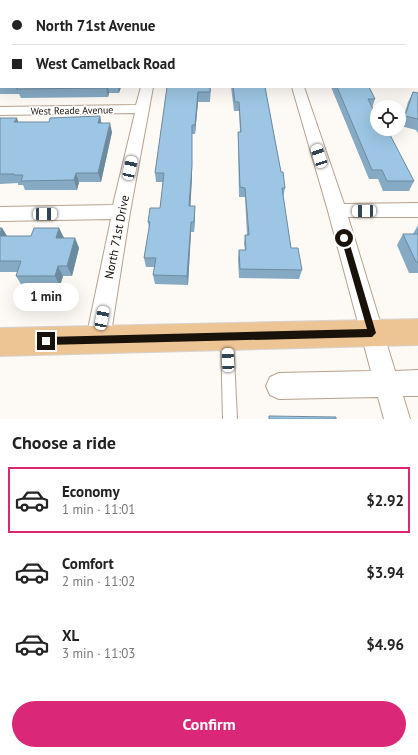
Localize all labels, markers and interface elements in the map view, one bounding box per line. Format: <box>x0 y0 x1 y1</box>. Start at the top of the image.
text: North 71st Avenue <box>36 16 155 35</box>
text: West Camelback Road <box>36 54 175 73</box>
map controls <box>370 100 406 136</box>
button: locate <box>370 100 406 136</box>
street label: West Reade Avenue <box>31 103 113 118</box>
car <box>310 143 328 169</box>
car <box>122 155 138 181</box>
street label: North 71st Drive <box>101 194 132 280</box>
car <box>352 205 376 217</box>
car <box>33 208 57 220</box>
route start <box>335 229 353 247</box>
callout: 1 min <box>13 283 79 311</box>
text: 1 min <box>30 288 62 305</box>
car <box>94 305 110 331</box>
route end <box>37 332 55 350</box>
car <box>222 348 234 372</box>
text: Choose a ride <box>12 431 116 454</box>
icon: car <box>14 482 50 518</box>
text: Economy <box>62 482 120 501</box>
text: $2.92 <box>366 491 404 510</box>
text: 1 min · 11:01 <box>62 501 135 518</box>
icon: car <box>14 554 50 590</box>
text: Comfort <box>62 554 114 573</box>
text: $3.94 <box>366 563 404 582</box>
text: 2 min · 11:02 <box>62 573 135 590</box>
icon: car <box>14 626 50 662</box>
text: XL <box>62 626 79 645</box>
text: $4.96 <box>366 635 404 654</box>
text: 3 min · 11:03 <box>62 645 135 662</box>
button: Confirm <box>12 701 406 747</box>

